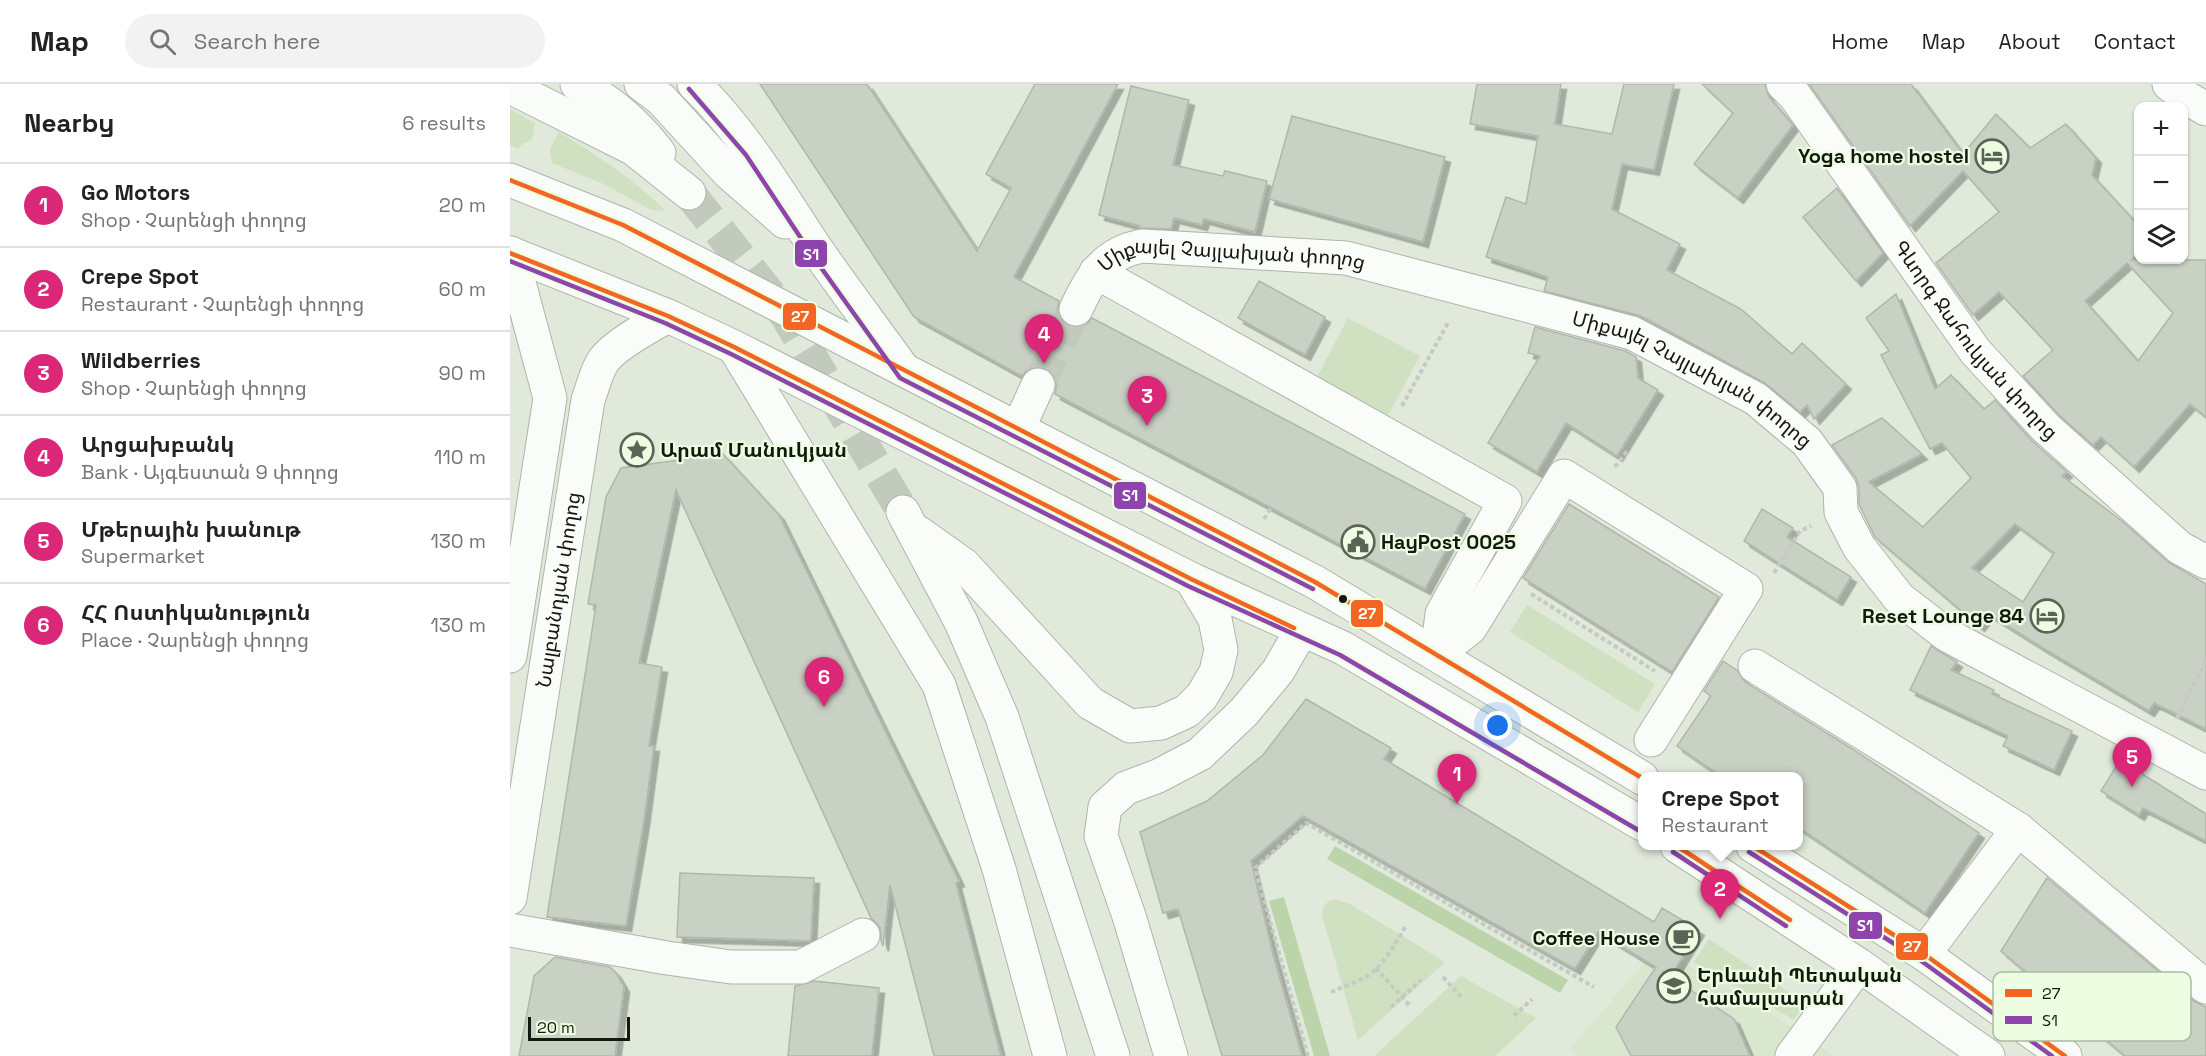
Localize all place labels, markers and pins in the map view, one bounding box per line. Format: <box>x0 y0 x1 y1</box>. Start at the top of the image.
hotel icon: Yoga home hostel <box>1974 138 2010 174</box>
place label: Yoga home hostel <box>1798 143 1969 169</box>
pin: 4 <box>1024 314 1064 364</box>
pin: 3 <box>1128 376 1166 426</box>
place icon: Արամ Մանուկյան <box>619 432 655 468</box>
place label: Արամ Մանուկյան <box>660 437 847 463</box>
public building icon: HayPost 0025 <box>1340 524 1376 560</box>
place label: HayPost 0025 <box>1381 529 1516 555</box>
unlabelled marker <box>1337 593 1349 605</box>
hotel icon: Reset Lounge 84 <box>2029 598 2065 634</box>
place label: Reset Lounge 84 <box>1862 603 2024 629</box>
pin: 6 <box>804 658 844 707</box>
pin: 5 <box>2112 738 2152 787</box>
pin: 1 <box>1438 754 1476 804</box>
pin: 2 <box>1700 870 1740 919</box>
cafe icon: Coffee House <box>1665 920 1701 956</box>
place label: Coffee House <box>1532 925 1660 951</box>
place label: Երևանի Պետական համալսարան <box>1697 962 1902 1011</box>
school or university icon: Երևանի Պետական համալսարան <box>1656 968 1692 1004</box>

